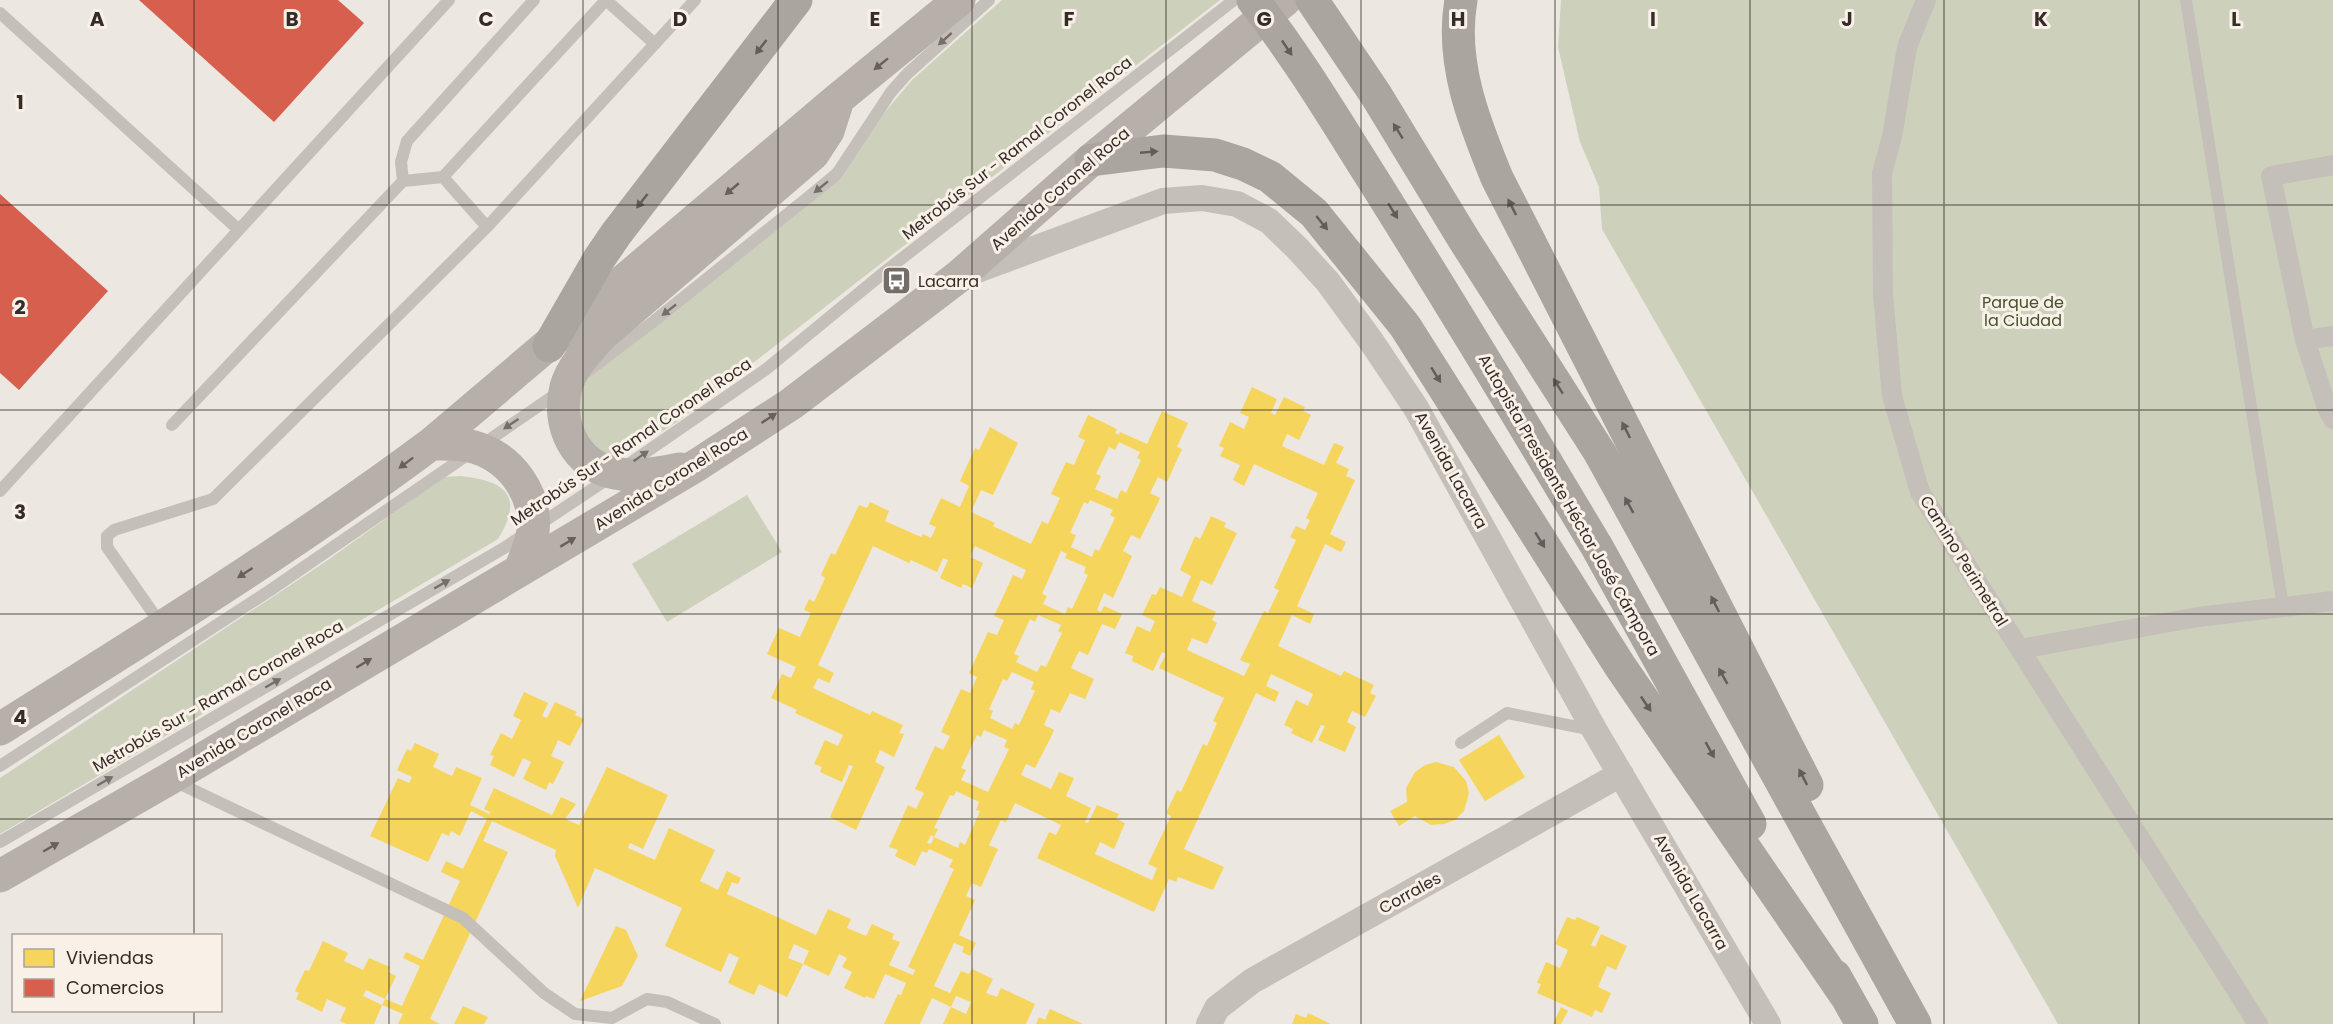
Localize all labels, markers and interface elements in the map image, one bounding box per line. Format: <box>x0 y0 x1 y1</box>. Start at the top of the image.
text: A <box>90 5 105 33</box>
text: B <box>285 5 299 33</box>
text: C <box>478 5 494 33</box>
text: D <box>673 5 687 33</box>
text: E <box>870 5 880 33</box>
text: F <box>1064 5 1075 33</box>
text: G <box>1256 5 1272 33</box>
text: H <box>1451 5 1465 33</box>
text: I <box>1650 5 1656 33</box>
text: J <box>1841 5 1853 33</box>
text: K <box>2034 5 2048 33</box>
text: L <box>2231 5 2241 33</box>
one-way arrow <box>938 32 953 46</box>
one-way arrow <box>755 39 767 54</box>
one-way arrow <box>1281 39 1293 55</box>
street label: Metrobús Sur - Ramal Coronel Roca <box>897 51 1137 245</box>
one-way arrow <box>873 57 889 70</box>
text: 1 <box>16 88 24 116</box>
street label: Avenida Coronel Roca <box>985 122 1135 256</box>
one-way arrow <box>1393 123 1404 140</box>
one-way arrow <box>1139 147 1158 157</box>
one-way arrow <box>813 181 829 194</box>
one-way arrow <box>724 183 740 196</box>
one-way arrow <box>636 194 648 209</box>
one-way arrow <box>1508 199 1517 216</box>
one-way arrow <box>1387 203 1398 219</box>
one-way arrow <box>1315 215 1328 231</box>
bus stop icon: Lacarra <box>881 265 913 297</box>
place label: Lacarra <box>918 270 979 293</box>
park label: Parque de la Ciudad <box>1982 291 2064 332</box>
text: 2 <box>14 293 26 321</box>
one-way arrow <box>661 303 677 316</box>
street label: Autopista Presidente Héctor José Cámpora <box>1473 350 1665 660</box>
street label: Metrobús Sur - Ramal Coronel Roca <box>506 352 756 532</box>
one-way arrow <box>1430 367 1441 383</box>
one-way arrow <box>1552 378 1563 394</box>
street label: Avenida Lacarra <box>1409 407 1493 533</box>
one-way arrow <box>761 412 777 424</box>
one-way arrow <box>503 418 519 429</box>
one-way arrow <box>1621 421 1631 438</box>
street label: Avenida Coronel Roca <box>590 422 752 536</box>
one-way arrow <box>633 451 649 462</box>
one-way arrow <box>398 457 414 469</box>
street label: Camino Perimetral <box>1914 491 2014 631</box>
one-way arrow <box>1624 497 1634 514</box>
text: 3 <box>14 498 26 526</box>
one-way arrow <box>1534 532 1545 548</box>
one-way arrow <box>560 537 576 548</box>
one-way arrow <box>237 567 253 578</box>
one-way arrow <box>434 579 450 590</box>
one-way arrow <box>1710 595 1720 612</box>
street label: Metrobús Sur - Ramal Coronel Roca <box>88 615 348 777</box>
one-way arrow <box>356 658 372 669</box>
one-way arrow <box>1718 668 1728 685</box>
street label: Avenida Coronel Roca <box>172 672 336 784</box>
one-way arrow <box>265 678 282 688</box>
one-way arrow <box>1640 696 1651 712</box>
text: 4 <box>13 703 27 731</box>
one-way arrow <box>1705 742 1715 759</box>
one-way arrow <box>1799 769 1808 786</box>
one-way arrow <box>97 775 113 786</box>
street label: Avenida Lacarra <box>1648 830 1734 954</box>
one-way arrow <box>43 842 60 852</box>
street label: Corrales <box>1375 867 1445 919</box>
legend <box>12 934 222 1012</box>
text: Viviendas <box>66 945 154 970</box>
text: Comercios <box>66 975 164 1000</box>

